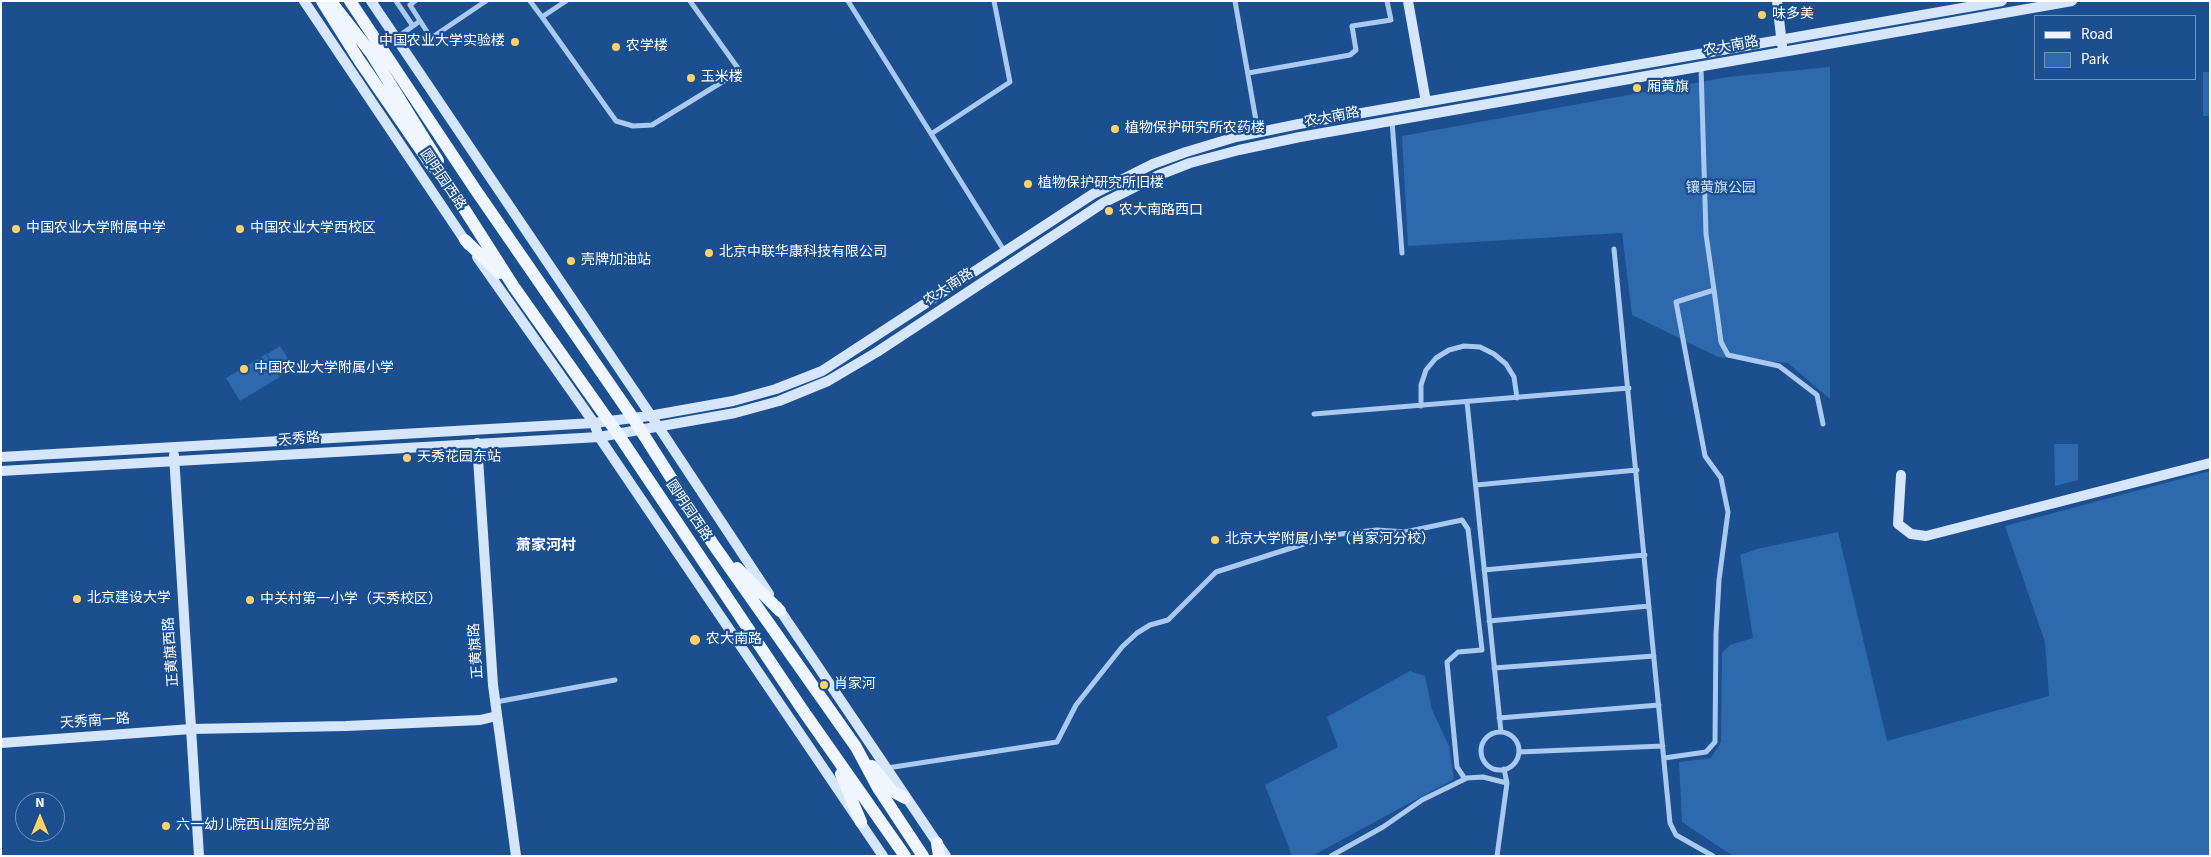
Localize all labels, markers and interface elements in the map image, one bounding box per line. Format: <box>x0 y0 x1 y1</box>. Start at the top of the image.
place label: 味多美 <box>1772 7 1814 23</box>
marker: 味多美 <box>1756 9 1768 21</box>
legend <box>2034 15 2196 80</box>
text: Road <box>2081 24 2113 45</box>
place label: 中国农业大学实验楼 <box>379 34 505 50</box>
street label: 农大南路 <box>1702 34 1760 60</box>
marker: 中国农业大学实验楼 <box>509 36 521 48</box>
place label: 农学楼 <box>626 39 668 55</box>
marker: 农学楼 <box>610 41 622 53</box>
text: Park <box>2081 49 2109 70</box>
place label: 玉米楼 <box>701 70 743 86</box>
marker: 玉米楼 <box>685 72 697 84</box>
place label: 厢黄旗 <box>1647 80 1689 96</box>
marker: 厢黄旗 <box>1631 82 1643 94</box>
street label: 农大南路 <box>1303 105 1361 131</box>
place label: 植物保护研究所农药楼 <box>1125 121 1265 137</box>
marker: 植物保护研究所农药楼 <box>1109 123 1121 135</box>
street label: 圆明园西路 <box>415 146 469 214</box>
place label: 植物保护研究所旧楼 <box>1038 176 1164 192</box>
marker: 植物保护研究所旧楼 <box>1022 178 1034 190</box>
park label: 镶黄旗公园 <box>1686 181 1756 197</box>
place label: 农大南路西口 <box>1119 203 1203 219</box>
marker: 农大南路西口 <box>1103 205 1115 217</box>
place label: 中国农业大学附属中学 <box>26 221 166 237</box>
place label: 中国农业大学西校区 <box>250 221 376 237</box>
marker: 中国农业大学附属中学 <box>10 223 22 235</box>
marker: 中国农业大学西校区 <box>234 223 246 235</box>
place label: 北京中联华康科技有限公司 <box>719 245 887 261</box>
marker: 北京中联华康科技有限公司 <box>703 247 715 259</box>
place label: 壳牌加油站 <box>581 253 651 269</box>
marker: 壳牌加油站 <box>565 255 577 267</box>
street label: 农大南路 <box>921 266 977 310</box>
place label: 中国农业大学附属小学 <box>254 361 394 377</box>
marker: 中国农业大学附属小学 <box>238 363 250 375</box>
street label: 天秀路 <box>277 430 321 450</box>
place label: 天秀花园东站 <box>417 450 501 466</box>
marker: 天秀花园东站 <box>401 452 413 464</box>
street label: 圆明园西路 <box>661 477 715 545</box>
place label: 北京大学附属小学（肖家河分校） <box>1225 532 1435 548</box>
marker: 北京大学附属小学（肖家河分校） <box>1209 534 1221 546</box>
district label: 萧家河村 <box>516 538 576 556</box>
place label: 北京建设大学 <box>87 591 171 607</box>
place label: 中关村第一小学（天秀校区） <box>260 592 442 608</box>
marker: 北京建设大学 <box>71 593 83 605</box>
marker: 中关村第一小学（天秀校区） <box>244 594 256 606</box>
street label: 正黄旗西路 <box>161 616 183 688</box>
street label: 正黄旗路 <box>467 622 487 680</box>
place label: 农大南路 <box>706 632 762 648</box>
marker: 农大南路 <box>688 633 702 647</box>
place label: 肖家河 <box>834 677 876 693</box>
marker: 肖家河 <box>818 679 830 691</box>
street label: 天秀南一路 <box>59 711 131 733</box>
north arrow <box>15 792 65 842</box>
text: N <box>35 793 45 813</box>
place label: 六一幼儿院西山庭院分部 <box>176 818 330 834</box>
marker: 六一幼儿院西山庭院分部 <box>160 820 172 832</box>

